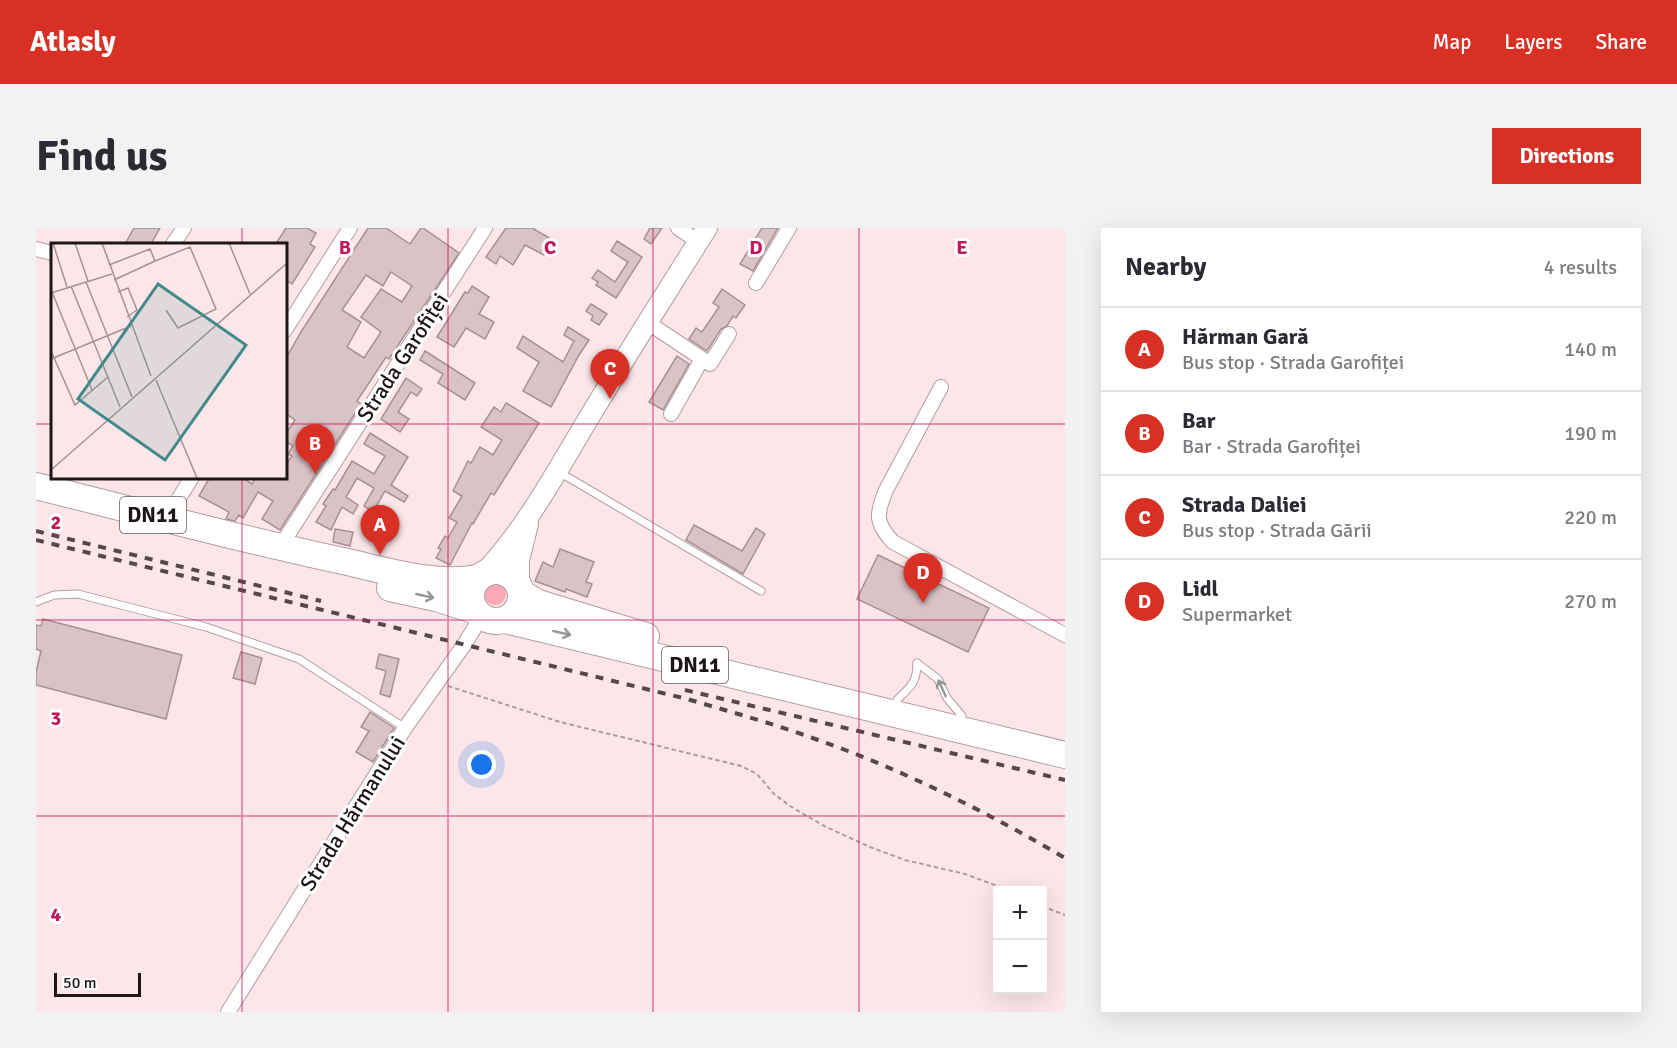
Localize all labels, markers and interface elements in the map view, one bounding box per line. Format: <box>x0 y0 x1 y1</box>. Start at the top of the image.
text: Atlasly <box>30 25 116 59</box>
text: Map <box>1433 29 1471 55</box>
text: Layers <box>1504 29 1562 55</box>
text: Share <box>1595 29 1647 55</box>
button: Directions <box>1492 128 1641 184</box>
text: Find us <box>36 131 167 182</box>
text: B <box>339 235 351 260</box>
text: C <box>544 235 556 260</box>
text: D <box>749 235 763 260</box>
text: E <box>956 235 968 260</box>
inset map <box>51 243 286 478</box>
text: Nearby <box>1125 251 1206 283</box>
text: 4 results <box>1544 255 1617 280</box>
street label: Strada Garofiței <box>351 288 454 427</box>
text: Hărman Gară <box>1182 323 1309 350</box>
text: A <box>1138 337 1151 362</box>
text: 140 m <box>1564 337 1617 362</box>
pin: C <box>590 350 630 399</box>
text: Bus stop · Strada Garofiței <box>1182 350 1404 375</box>
text: Bar <box>1182 407 1216 434</box>
text: B <box>1138 421 1151 446</box>
text: 190 m <box>1564 421 1617 446</box>
pin: B <box>296 424 334 474</box>
text: Bar · Strada Garofiței <box>1182 434 1361 459</box>
text: Strada Daliei <box>1182 491 1307 518</box>
road number: DN11 <box>120 497 186 533</box>
text: C <box>1138 505 1151 530</box>
text: 220 m <box>1564 505 1617 530</box>
pin: A <box>360 506 400 555</box>
text: 2 <box>51 510 61 535</box>
text: Bus stop · Strada Gării <box>1182 518 1372 543</box>
pin: D <box>904 554 942 603</box>
text: Lidl <box>1182 575 1218 602</box>
text: D <box>1138 589 1151 614</box>
text: 270 m <box>1564 589 1617 614</box>
one-way arrow <box>416 590 435 602</box>
text: Supermarket <box>1182 602 1292 627</box>
one-way arrow <box>552 628 571 640</box>
road number: DN11 <box>662 647 728 683</box>
one-way arrow <box>935 679 947 697</box>
text: 3 <box>51 706 61 731</box>
street label: Strada Hărmanului <box>294 731 411 896</box>
your location <box>467 750 496 779</box>
map controls <box>993 886 1047 994</box>
button: + <box>993 886 1047 940</box>
text: 4 <box>51 902 62 927</box>
button: − <box>993 940 1047 994</box>
scale bar <box>54 970 141 998</box>
text: 50 m <box>63 973 97 993</box>

